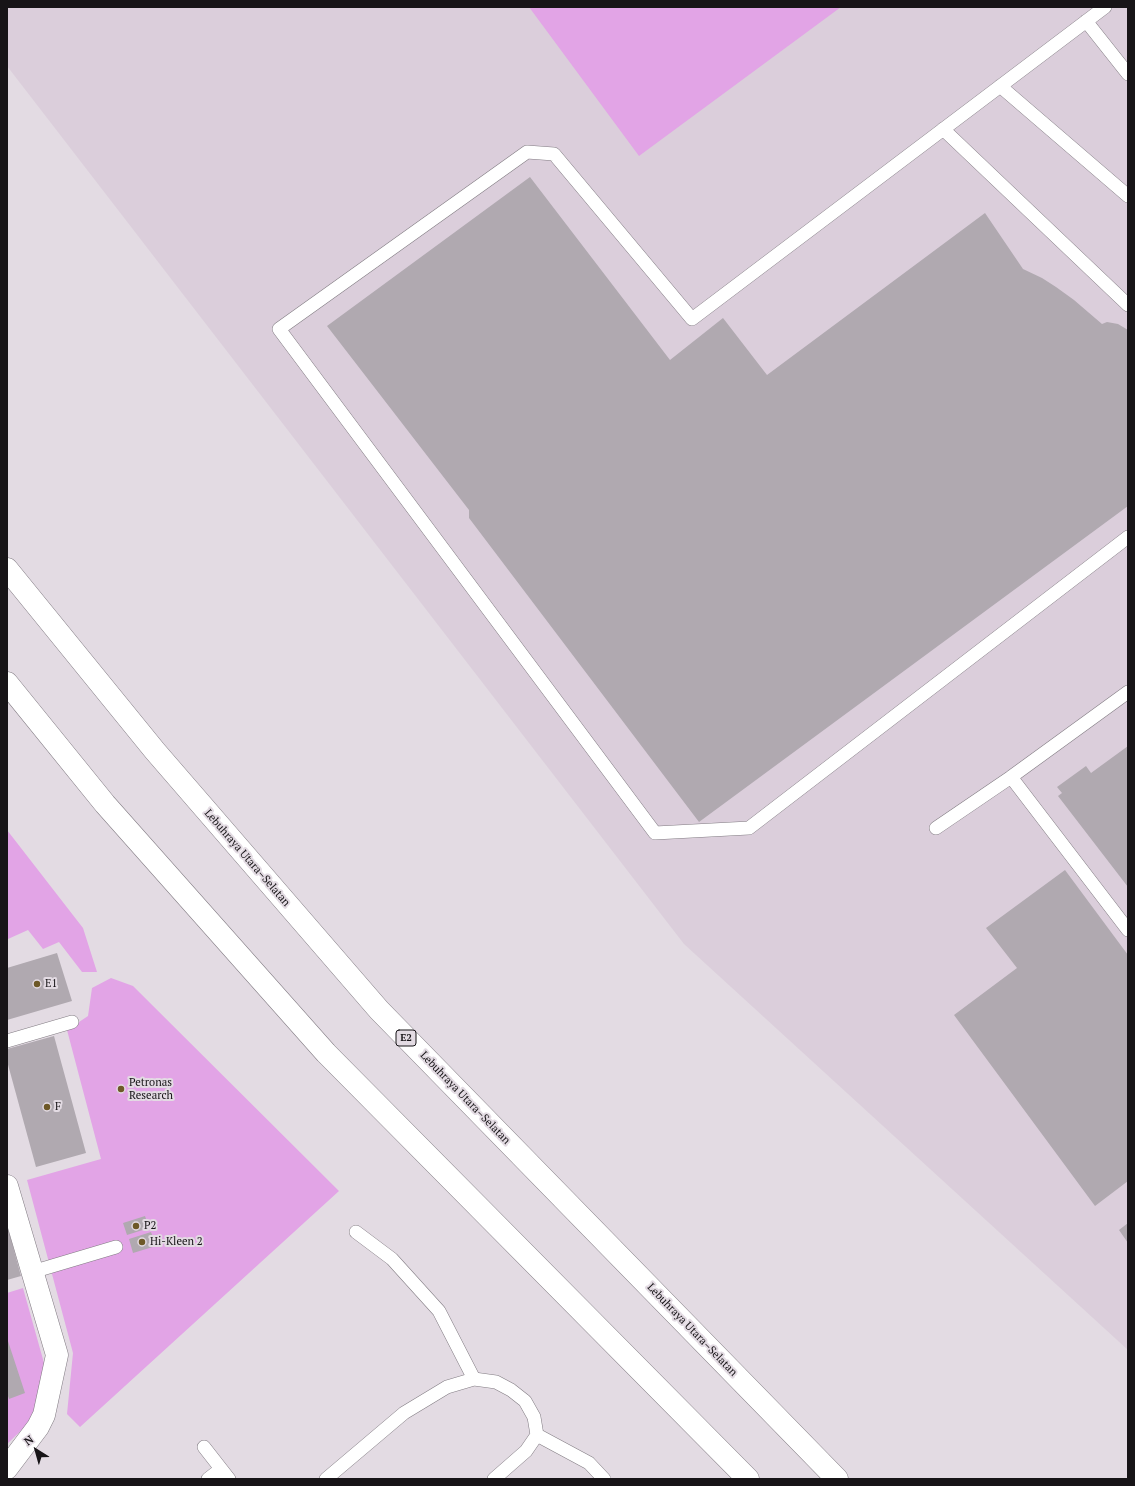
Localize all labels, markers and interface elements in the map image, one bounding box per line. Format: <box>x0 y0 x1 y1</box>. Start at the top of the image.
street label: Lebuhraya Utara–Selatan <box>201 807 293 909</box>
place label: E1 <box>45 977 57 991</box>
marker: E1 <box>32 979 42 989</box>
road number: E2 <box>396 1030 416 1046</box>
street label: Lebuhraya Utara–Selatan <box>417 1049 513 1147</box>
place label: Petronas Research <box>129 1076 173 1102</box>
marker: Petronas Research <box>116 1084 126 1094</box>
place label: F <box>55 1100 61 1114</box>
marker: F <box>42 1102 52 1112</box>
place label: P2 <box>144 1219 156 1233</box>
marker: P2 <box>131 1221 141 1231</box>
place label: Hi-Kleen 2 <box>150 1235 203 1249</box>
marker: Hi-Kleen 2 <box>137 1237 147 1247</box>
street label: Lebuhraya Utara–Selatan <box>644 1281 740 1379</box>
north arrow <box>16 1430 56 1470</box>
text: N <box>21 1432 36 1449</box>

